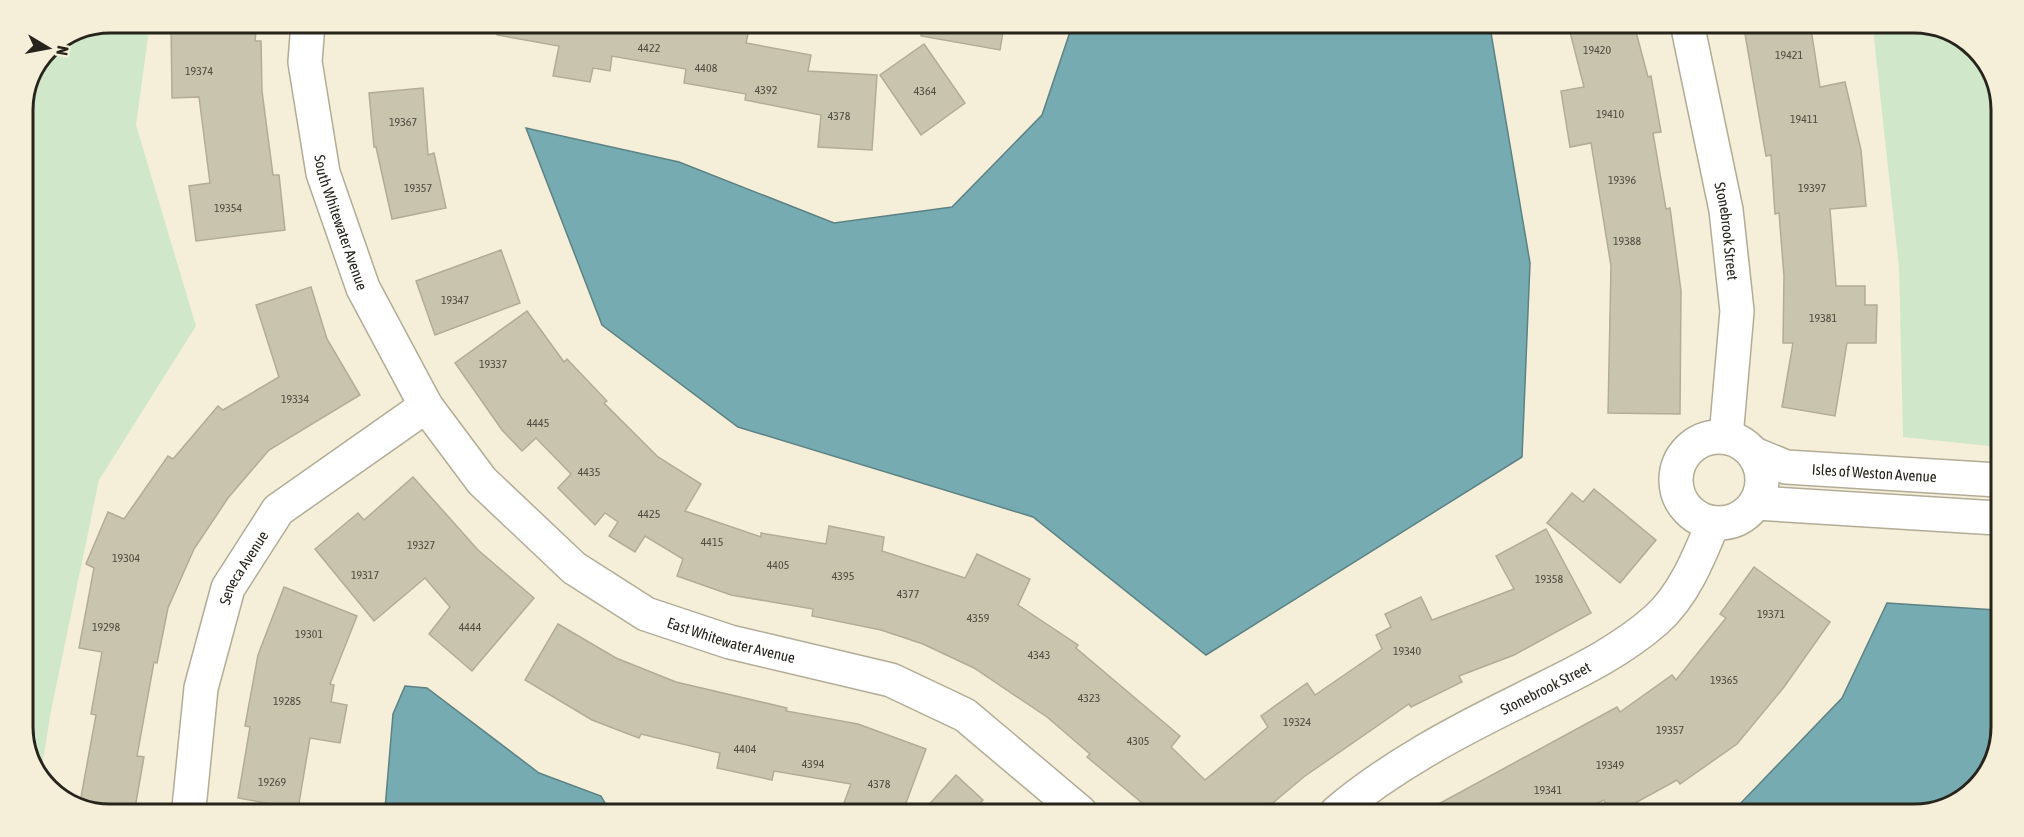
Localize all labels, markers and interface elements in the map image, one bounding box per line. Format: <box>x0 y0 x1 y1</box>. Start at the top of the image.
north arrow <box>18 18 78 78</box>
house number: 4422 <box>638 41 660 55</box>
house number: 19420 <box>1583 43 1611 57</box>
text: N <box>53 44 72 57</box>
house number: 19421 <box>1775 48 1803 62</box>
house number: 4408 <box>695 61 718 75</box>
house number: 19374 <box>185 64 213 78</box>
house number: 4392 <box>755 83 777 97</box>
house number: 4364 <box>914 84 937 98</box>
house number: 19410 <box>1596 107 1624 121</box>
house number: 4378 <box>828 109 851 123</box>
house number: 19411 <box>1790 112 1818 126</box>
house number: 19367 <box>389 115 417 129</box>
street label: South Whitewater Avenue <box>312 154 372 292</box>
house number: 19396 <box>1608 173 1636 187</box>
street label: Stonebrook Street <box>1712 180 1742 281</box>
house number: 19357 <box>404 181 432 195</box>
house number: 19397 <box>1798 181 1826 195</box>
house number: 19354 <box>214 201 242 215</box>
house number: 19388 <box>1613 234 1641 248</box>
house number: 19347 <box>441 293 469 307</box>
house number: 19381 <box>1809 311 1837 325</box>
house number: 19337 <box>479 357 507 371</box>
house number: 19334 <box>281 392 309 406</box>
house number: 4445 <box>527 416 549 430</box>
street label: Isles of Weston Avenue <box>1811 460 1937 485</box>
house number: 4435 <box>578 465 600 479</box>
house number: 4425 <box>638 507 660 521</box>
street label: Seneca Avenue <box>215 527 271 606</box>
house number: 4415 <box>701 535 723 549</box>
house number: 19327 <box>407 538 435 552</box>
house number: 19304 <box>112 551 140 565</box>
house number: 4405 <box>767 558 789 572</box>
house number: 19317 <box>351 568 379 582</box>
house number: 4395 <box>832 569 854 583</box>
house number: 19358 <box>1535 572 1563 586</box>
house number: 4377 <box>897 587 920 601</box>
house number: 19371 <box>1757 607 1785 621</box>
house number: 4359 <box>967 611 990 625</box>
street label: East Whitewater Avenue <box>665 613 797 666</box>
house number: 19298 <box>92 620 120 634</box>
house number: 4444 <box>459 620 482 634</box>
house number: 19301 <box>295 627 323 641</box>
house number: 19340 <box>1393 644 1421 658</box>
house number: 4343 <box>1028 648 1050 662</box>
street label: Stonebrook Street <box>1497 658 1593 718</box>
house number: 19365 <box>1710 673 1738 687</box>
house number: 4323 <box>1078 691 1100 705</box>
house number: 19285 <box>273 694 301 708</box>
house number: 19324 <box>1283 715 1311 729</box>
house number: 19357 <box>1656 723 1684 737</box>
house number: 4305 <box>1127 734 1149 748</box>
house number: 4404 <box>734 742 757 756</box>
house number: 4394 <box>802 757 825 771</box>
house number: 19349 <box>1596 758 1624 772</box>
house number: 19269 <box>258 775 286 789</box>
house number: 4378 <box>868 777 891 791</box>
house number: 19341 <box>1534 783 1562 797</box>

